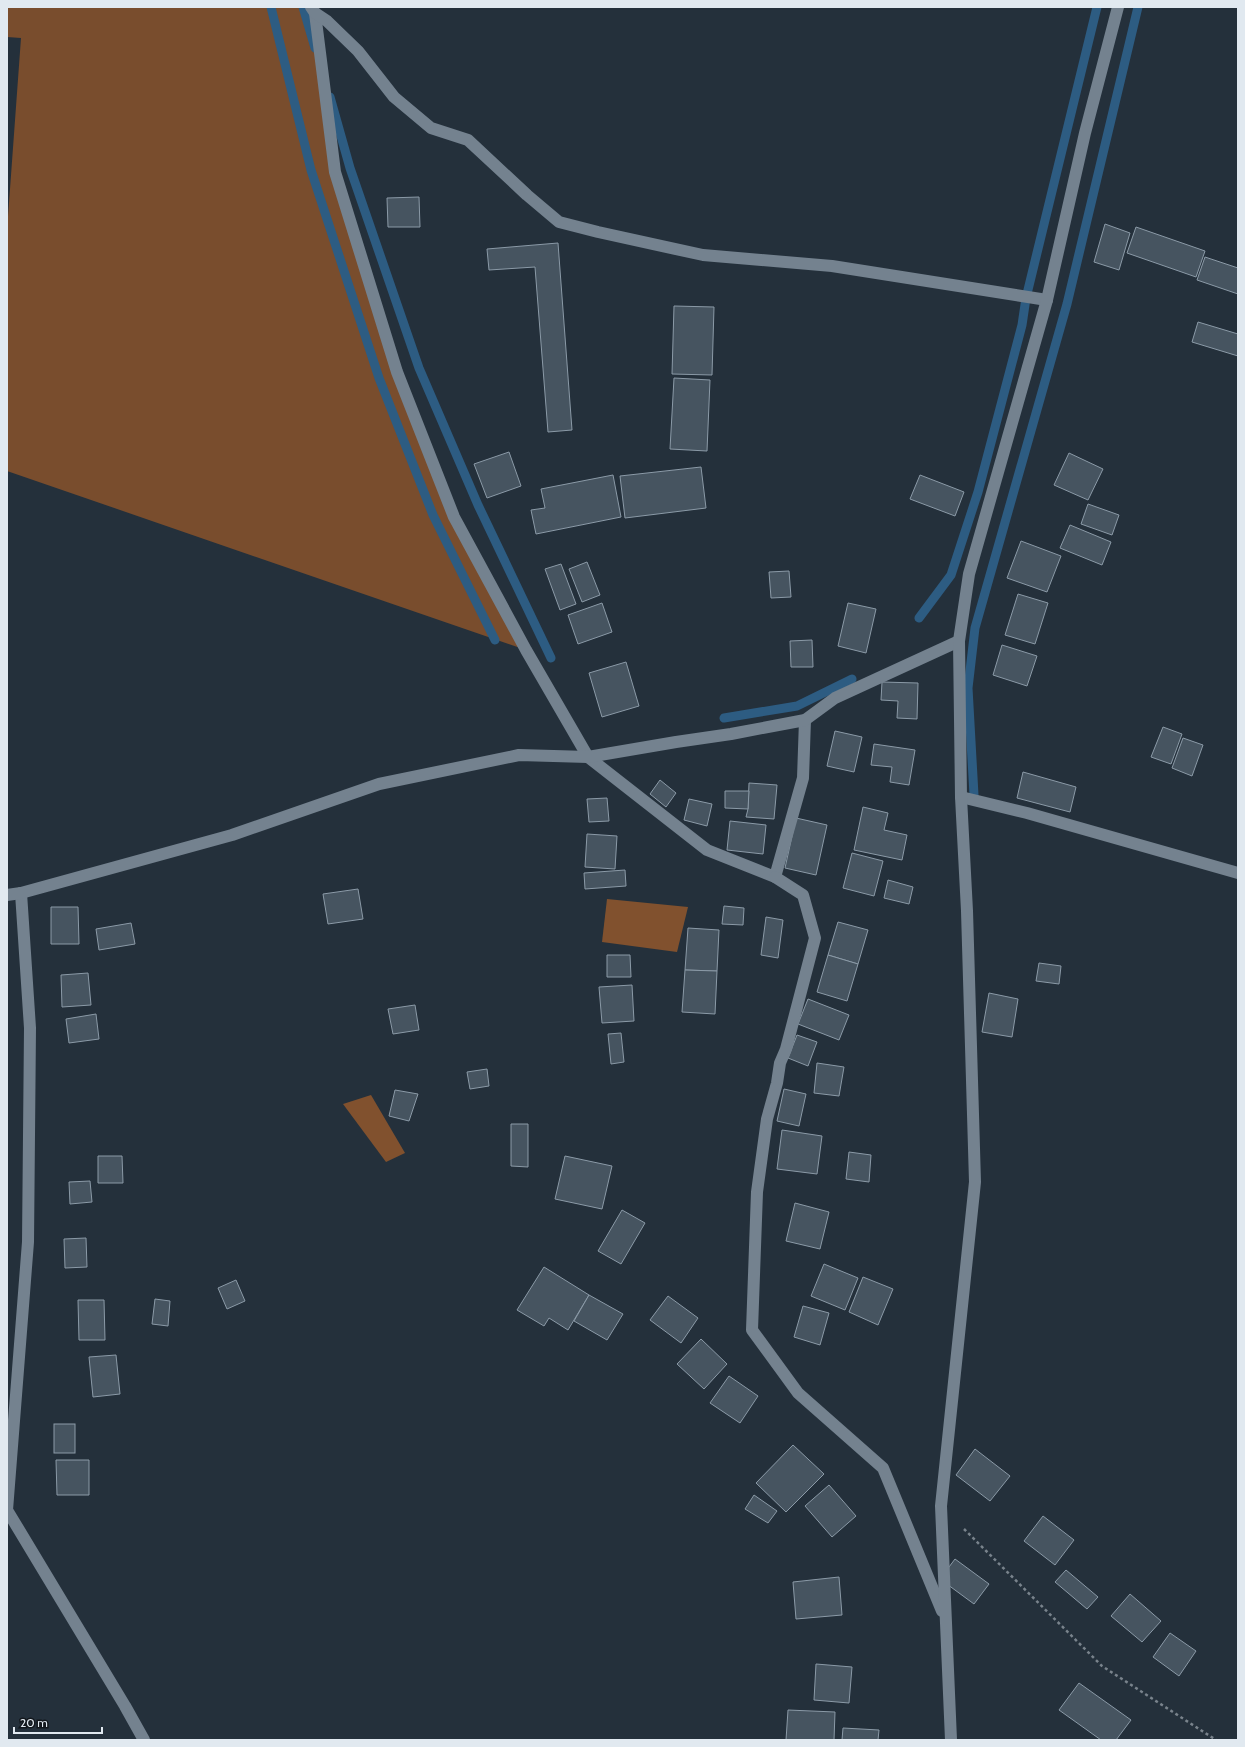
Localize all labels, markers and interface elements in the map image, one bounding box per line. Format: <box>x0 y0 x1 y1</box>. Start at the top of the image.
scale bar <box>14 1709 102 1735</box>
text: 20 m <box>20 1715 48 1730</box>

